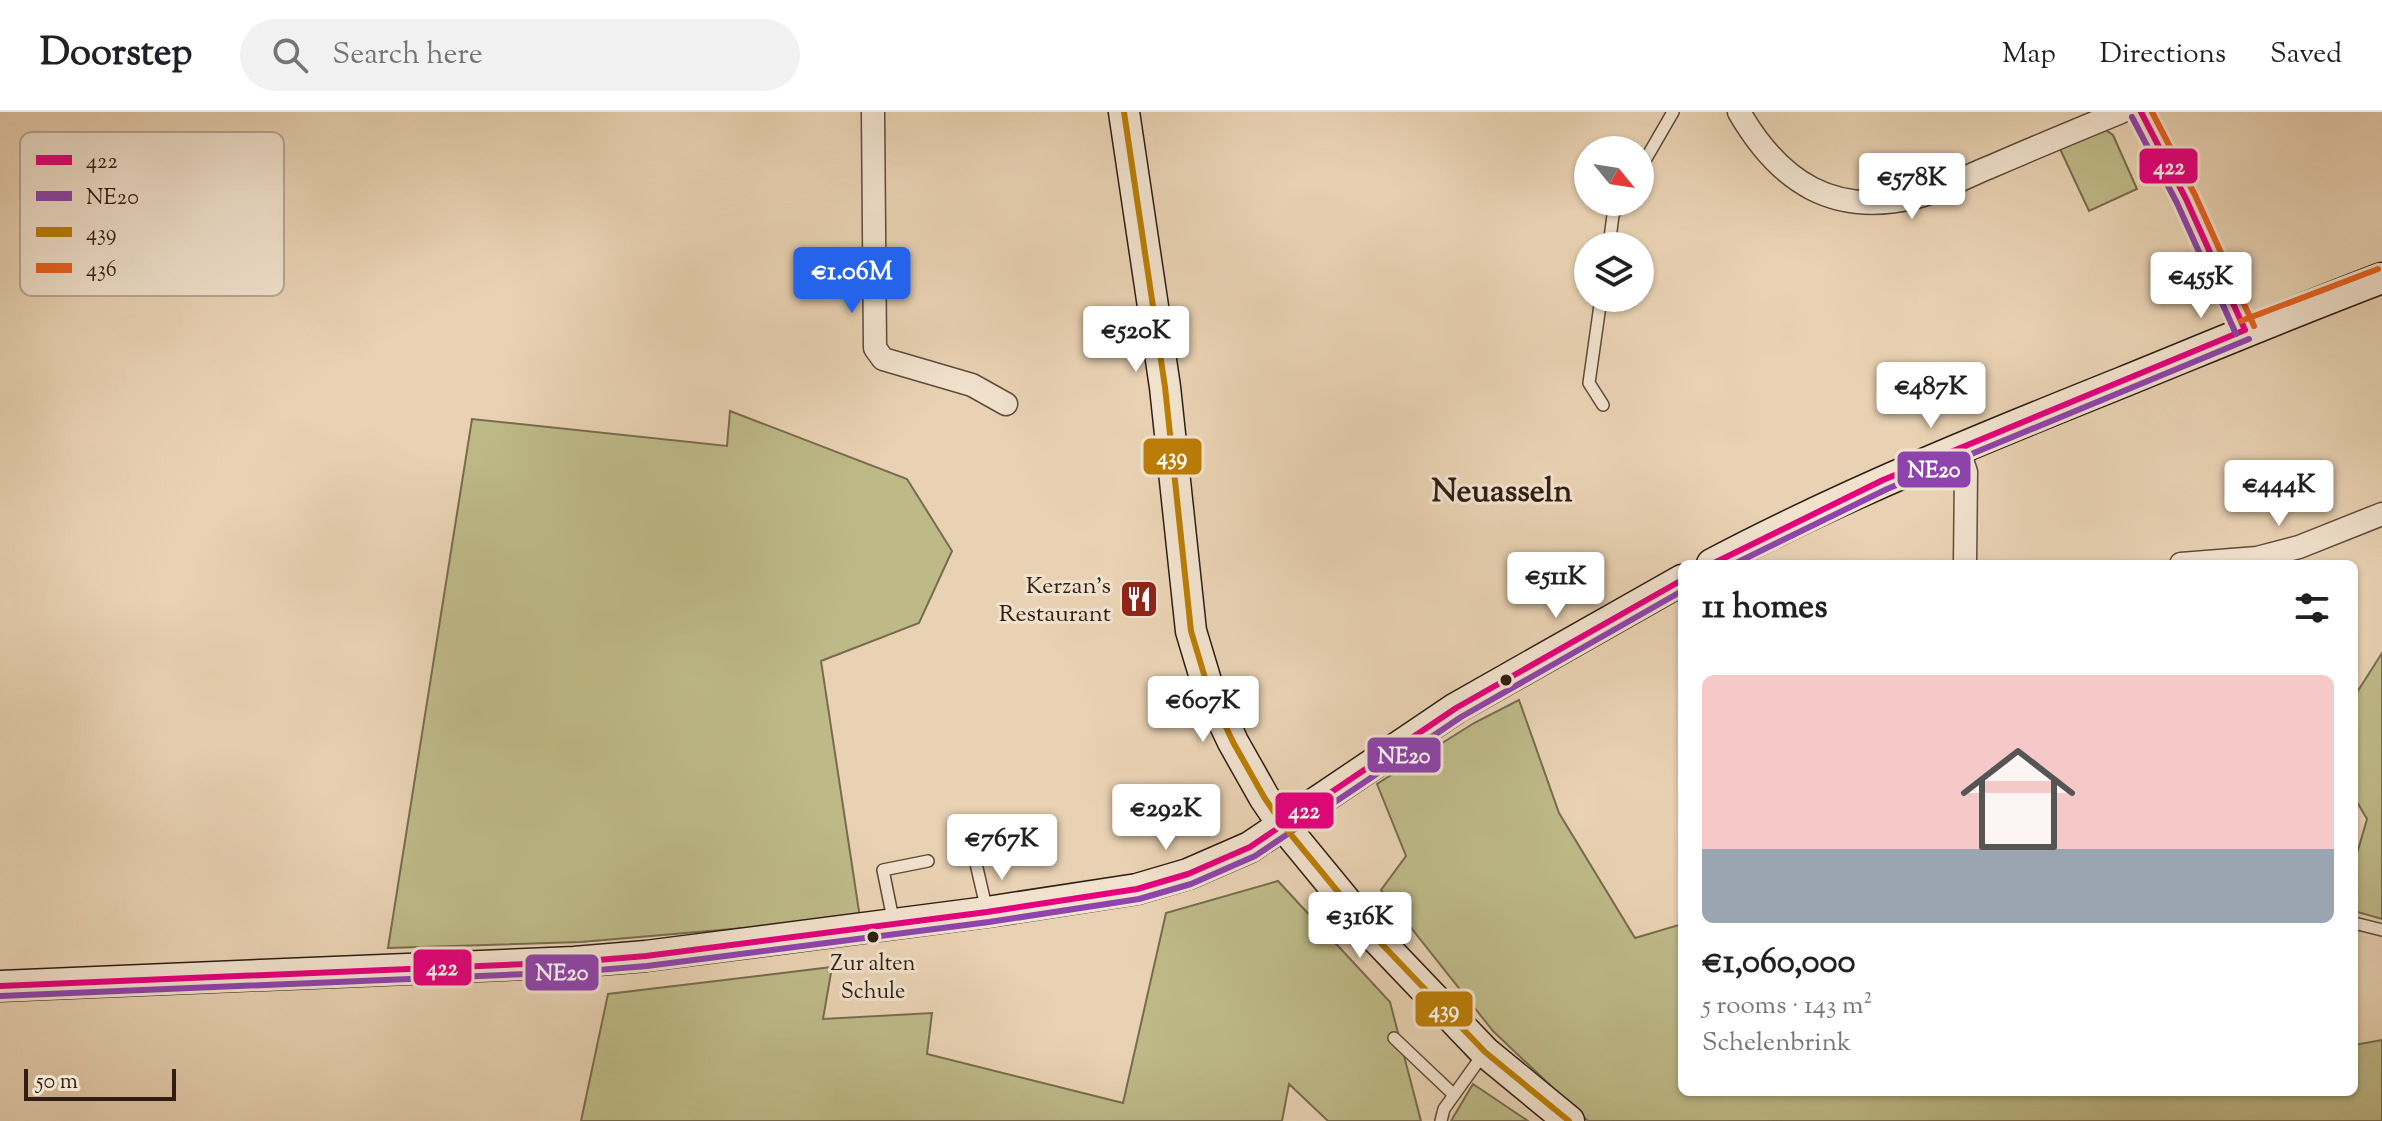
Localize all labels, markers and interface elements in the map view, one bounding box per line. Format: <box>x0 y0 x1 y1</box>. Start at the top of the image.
search box <box>240 19 800 91</box>
text: Doorstep <box>40 28 192 82</box>
icon: search <box>268 33 312 77</box>
text: Search here <box>332 34 483 77</box>
text: Map <box>2002 35 2056 75</box>
text: Directions <box>2100 35 2226 75</box>
text: Saved <box>2270 35 2342 75</box>
legend <box>20 132 284 296</box>
north arrow <box>1574 136 1654 216</box>
map controls <box>1574 136 1654 312</box>
text: 422 <box>86 147 118 179</box>
line badge: 422 <box>2138 147 2199 185</box>
pin: €578K <box>1856 153 1968 221</box>
text: 422 <box>2152 153 2186 185</box>
text: €578K <box>1877 160 1947 197</box>
text: NE20 <box>86 183 139 215</box>
text: 439 <box>86 219 116 251</box>
button: layers <box>1574 232 1654 312</box>
pin: €1.06M <box>787 247 917 315</box>
pin: €455K <box>2145 252 2257 320</box>
text: €1.06M <box>811 254 893 291</box>
text: 436 <box>86 255 117 287</box>
text: €455K <box>2169 259 2233 296</box>
pin: €520K <box>1080 306 1192 374</box>
text: €520K <box>1101 313 1171 350</box>
pin: €487K <box>1875 362 1987 430</box>
text: €487K <box>1895 369 1967 406</box>
line badge: 439 <box>1142 437 1203 476</box>
text: 439 <box>1156 443 1188 475</box>
line badge: NE20 <box>1896 450 1972 489</box>
text: NE20 <box>1908 456 1961 488</box>
pin: €444K <box>2223 460 2335 528</box>
text: €444K <box>2242 467 2316 504</box>
district label: Neuasseln <box>1432 470 1573 516</box>
pin: €511K <box>1500 552 1612 620</box>
text: €511K <box>1525 559 1587 596</box>
place label: Kerzan's Restaurant <box>999 570 1111 632</box>
restaurant icon: Kerzan's Restaurant <box>1118 578 1160 620</box>
text: 11 homes <box>1702 584 1828 633</box>
icon: filters <box>2290 586 2334 630</box>
unlabelled marker <box>1498 672 1514 688</box>
pin: €607K <box>1147 676 1259 744</box>
text: €607K <box>1166 683 1240 720</box>
icon: home <box>1946 727 2090 871</box>
line badge: NE20 <box>1366 736 1442 774</box>
text: NE20 <box>1378 742 1431 774</box>
pin: €292K <box>1110 784 1222 852</box>
text: €292K <box>1130 791 1202 828</box>
line badge: 422 <box>1274 791 1335 830</box>
text: 422 <box>1287 797 1321 829</box>
pin: €767K <box>946 814 1058 882</box>
text: €767K <box>965 821 1039 858</box>
pin: €316K <box>1304 892 1416 960</box>
text: €316K <box>1326 899 1394 936</box>
marker: Zur alten Schule <box>865 929 881 945</box>
text: €1,060,000 <box>1702 939 1855 988</box>
line badge: 422 <box>412 948 473 987</box>
place label: Zur alten Schule <box>831 949 915 1009</box>
line badge: NE20 <box>524 953 600 992</box>
text: 422 <box>425 954 459 986</box>
text: NE20 <box>536 959 589 991</box>
text: 5 rooms · 143 m² <box>1702 988 1872 1025</box>
line badge: 439 <box>1414 990 1474 1028</box>
text: 439 <box>1428 996 1460 1028</box>
text: Schelenbrink <box>1702 1025 1851 1062</box>
scale bar <box>24 1065 176 1101</box>
text: 50 m <box>36 1067 78 1099</box>

